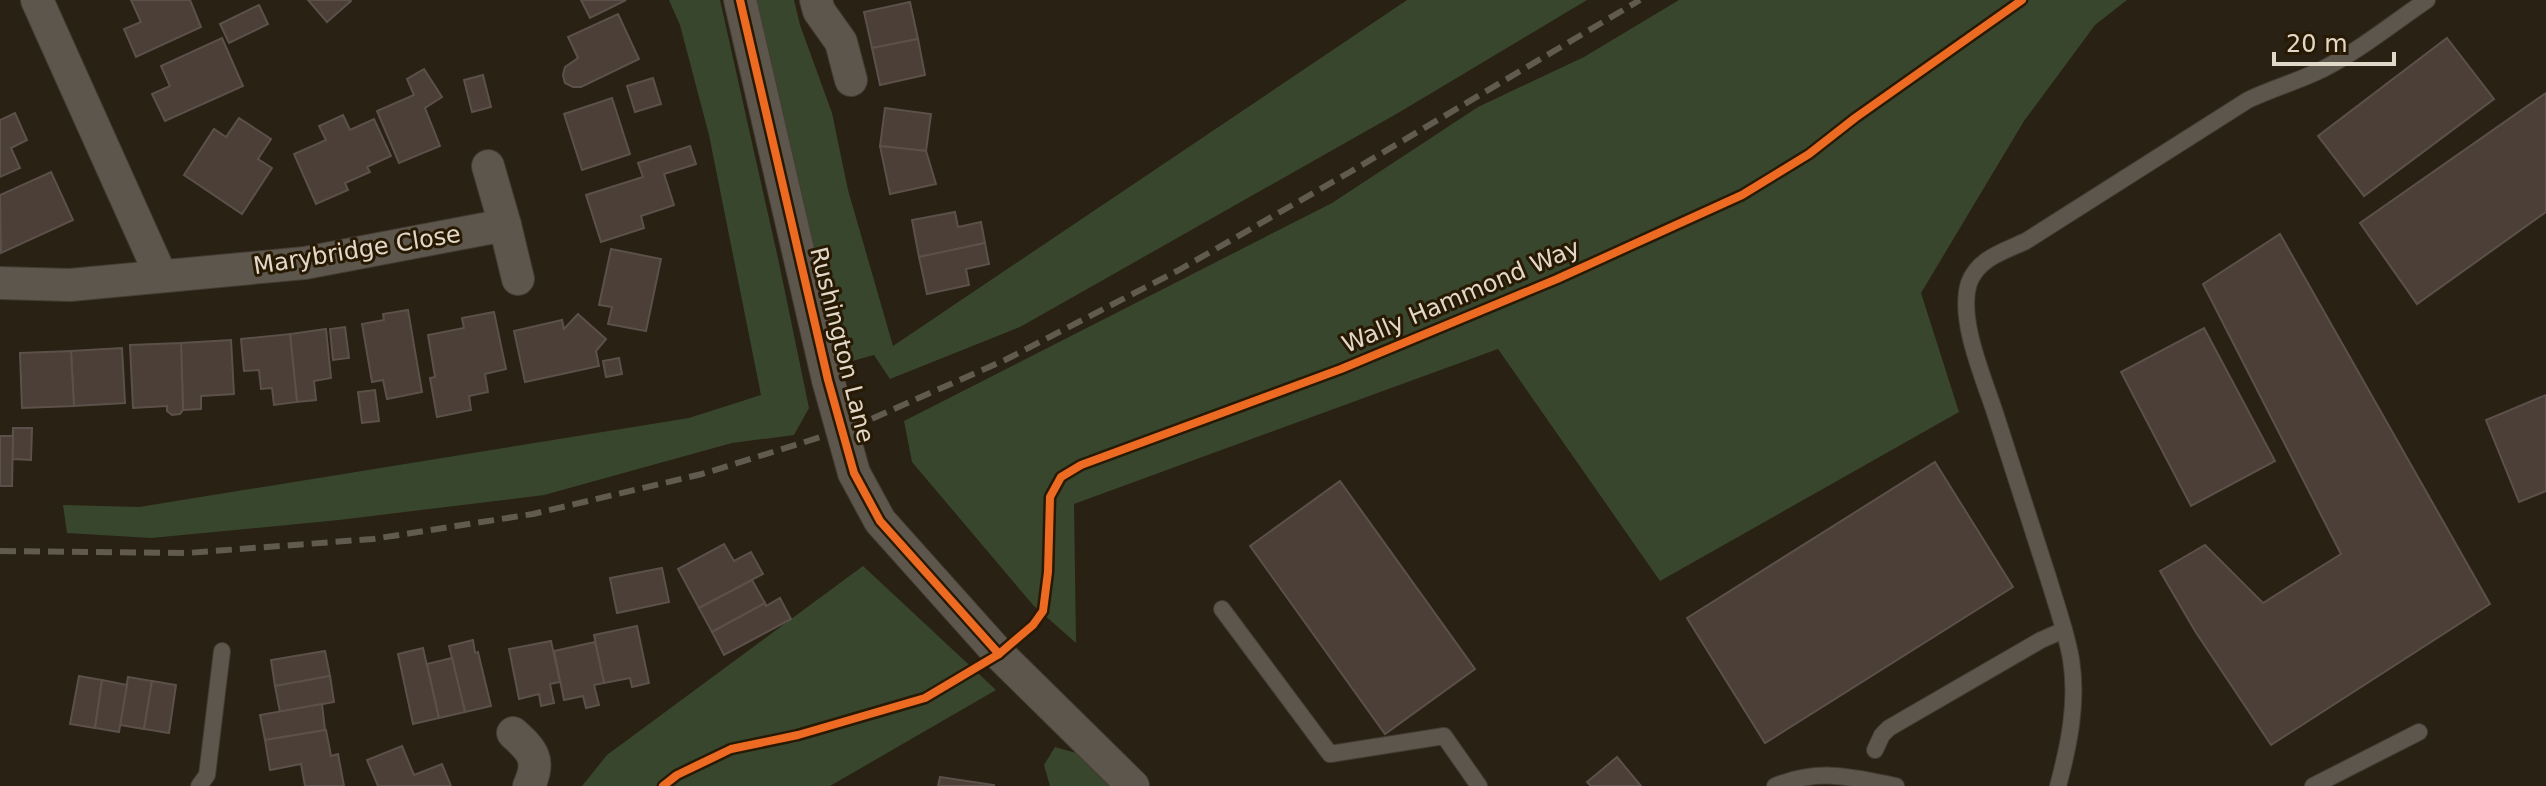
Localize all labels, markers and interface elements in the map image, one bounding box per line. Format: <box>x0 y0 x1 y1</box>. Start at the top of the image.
scale bar <box>2274 16 2394 66</box>
text: 20 m <box>2286 30 2348 58</box>
street label: Marybridge Close <box>251 220 463 280</box>
street label: Wally Hammond Way <box>1338 233 1584 359</box>
street label: Rushington Lane <box>804 244 880 446</box>

